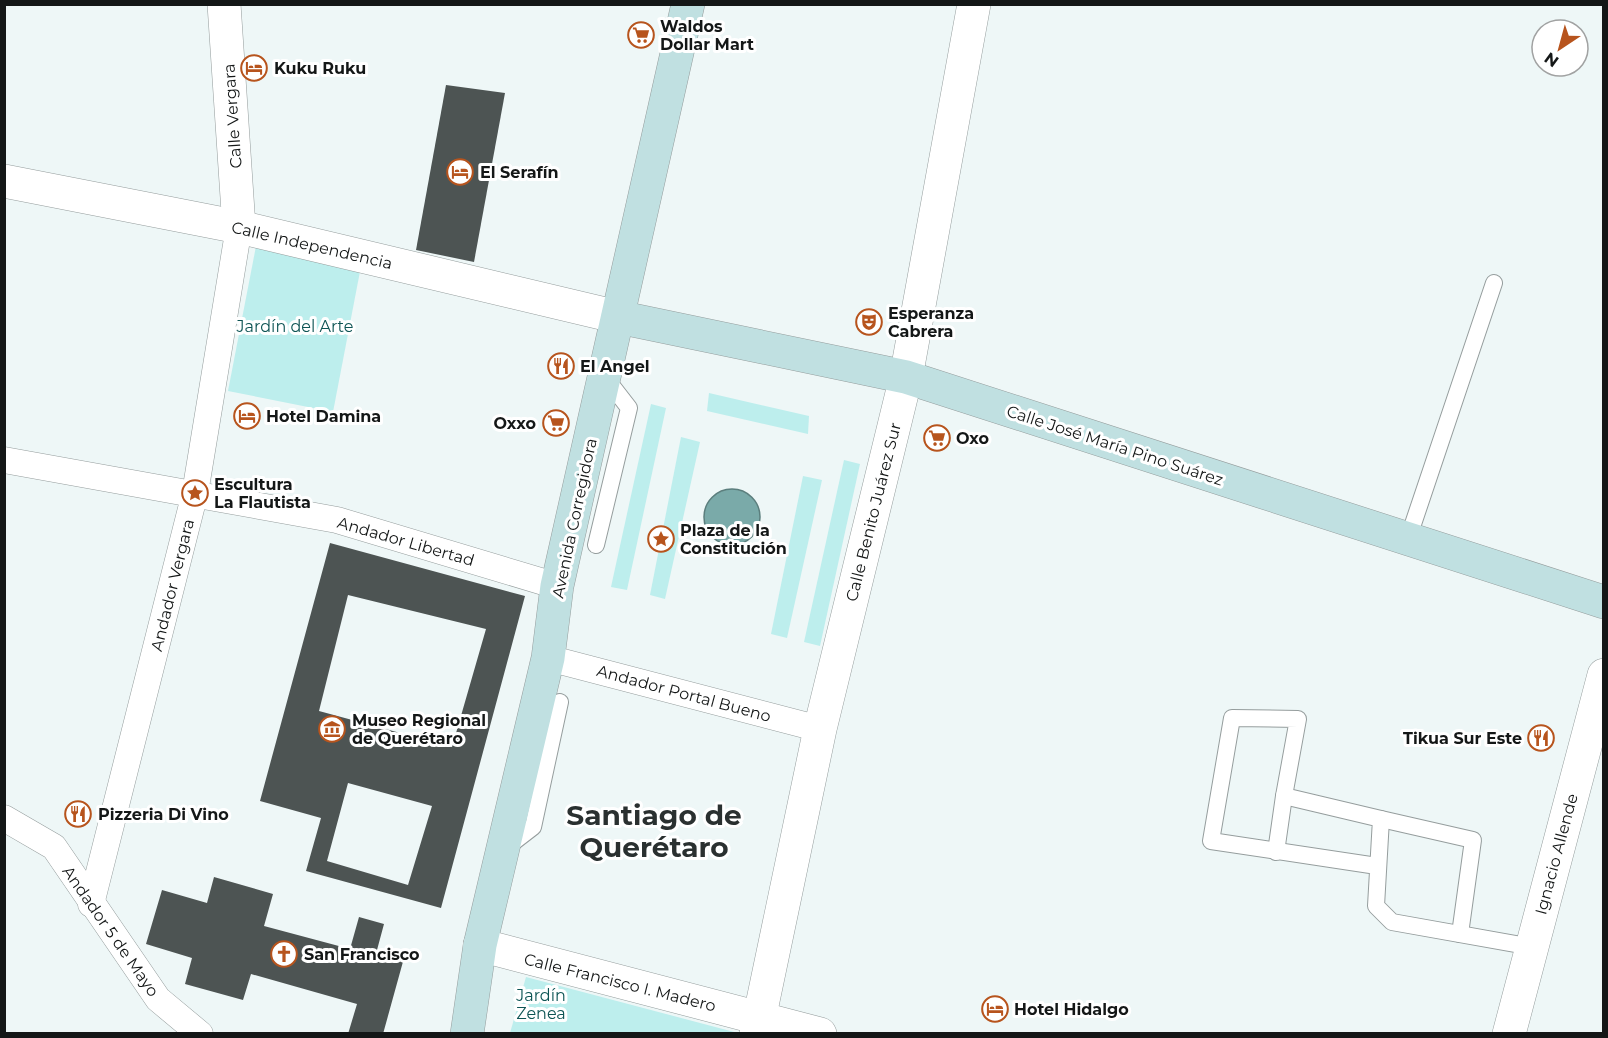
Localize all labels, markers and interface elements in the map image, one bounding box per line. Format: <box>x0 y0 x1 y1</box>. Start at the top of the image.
place label: Waldos Dollar Mart <box>660 17 754 54</box>
north arrow <box>1530 18 1590 78</box>
supermarket icon: Waldos Dollar Mart <box>626 20 656 50</box>
text: N <box>1541 48 1562 71</box>
hotel icon: Kuku Ruku <box>239 53 269 83</box>
place label: Kuku Ruku <box>274 59 366 78</box>
street label: Calle Vergara <box>219 63 246 169</box>
hotel icon: El Serafín <box>445 157 475 187</box>
place label: El Serafín <box>480 163 559 182</box>
street label: Calle Independencia <box>230 218 394 273</box>
place label: Esperanza Cabrera <box>888 304 974 341</box>
theatre icon: Esperanza Cabrera <box>854 307 884 337</box>
park label: Jardín del Arte <box>236 317 353 336</box>
restaurant icon: El Angel <box>546 351 576 381</box>
place label: El Angel <box>580 357 650 376</box>
hotel icon: Hotel Damina <box>232 401 262 431</box>
street label: Calle José María Pino Suárez <box>1004 401 1226 490</box>
place label: Hotel Damina <box>266 407 381 426</box>
supermarket icon: Oxxo <box>541 408 571 438</box>
place label: Oxxo <box>493 414 536 433</box>
street label: Calle Benito Juárez Sur <box>842 421 905 604</box>
supermarket icon: Oxo <box>922 423 952 453</box>
place label: Oxo <box>956 429 989 448</box>
street label: Avenida Corregidora <box>548 436 601 600</box>
place label: Escultura La Flautista <box>214 475 311 512</box>
place icon: Escultura La Flautista <box>180 478 210 508</box>
street label: Andador Libertad <box>335 513 476 570</box>
street label: Andador Vergara <box>147 517 198 653</box>
place label: Plaza de la Constitución <box>680 521 787 558</box>
place icon: Plaza de la Constitución <box>646 524 676 554</box>
street label: Andador Portal Bueno <box>595 661 773 726</box>
place label: Museo Regional de Querétaro <box>352 711 486 748</box>
museum icon: Museo Regional de Querétaro <box>317 714 347 744</box>
restaurant icon: Tikua Sur Este <box>1526 723 1556 753</box>
place label: Tikua Sur Este <box>1403 729 1522 748</box>
street label: Ignacio Allende <box>1531 792 1582 917</box>
district label: Santiago de Querétaro <box>566 798 742 864</box>
restaurant icon: Pizzeria Di Vino <box>63 799 93 829</box>
place label: Pizzeria Di Vino <box>98 805 229 824</box>
street label: Andador 5 de Mayo <box>58 862 163 1000</box>
church icon: San Francisco <box>269 939 299 969</box>
place label: San Francisco <box>304 945 420 964</box>
street label: Calle Francisco I. Madero <box>522 949 718 1016</box>
park label: Jardín Zenea <box>515 986 566 1023</box>
hotel icon: Hotel Hidalgo <box>980 994 1010 1024</box>
place label: Hotel Hidalgo <box>1014 1000 1129 1019</box>

